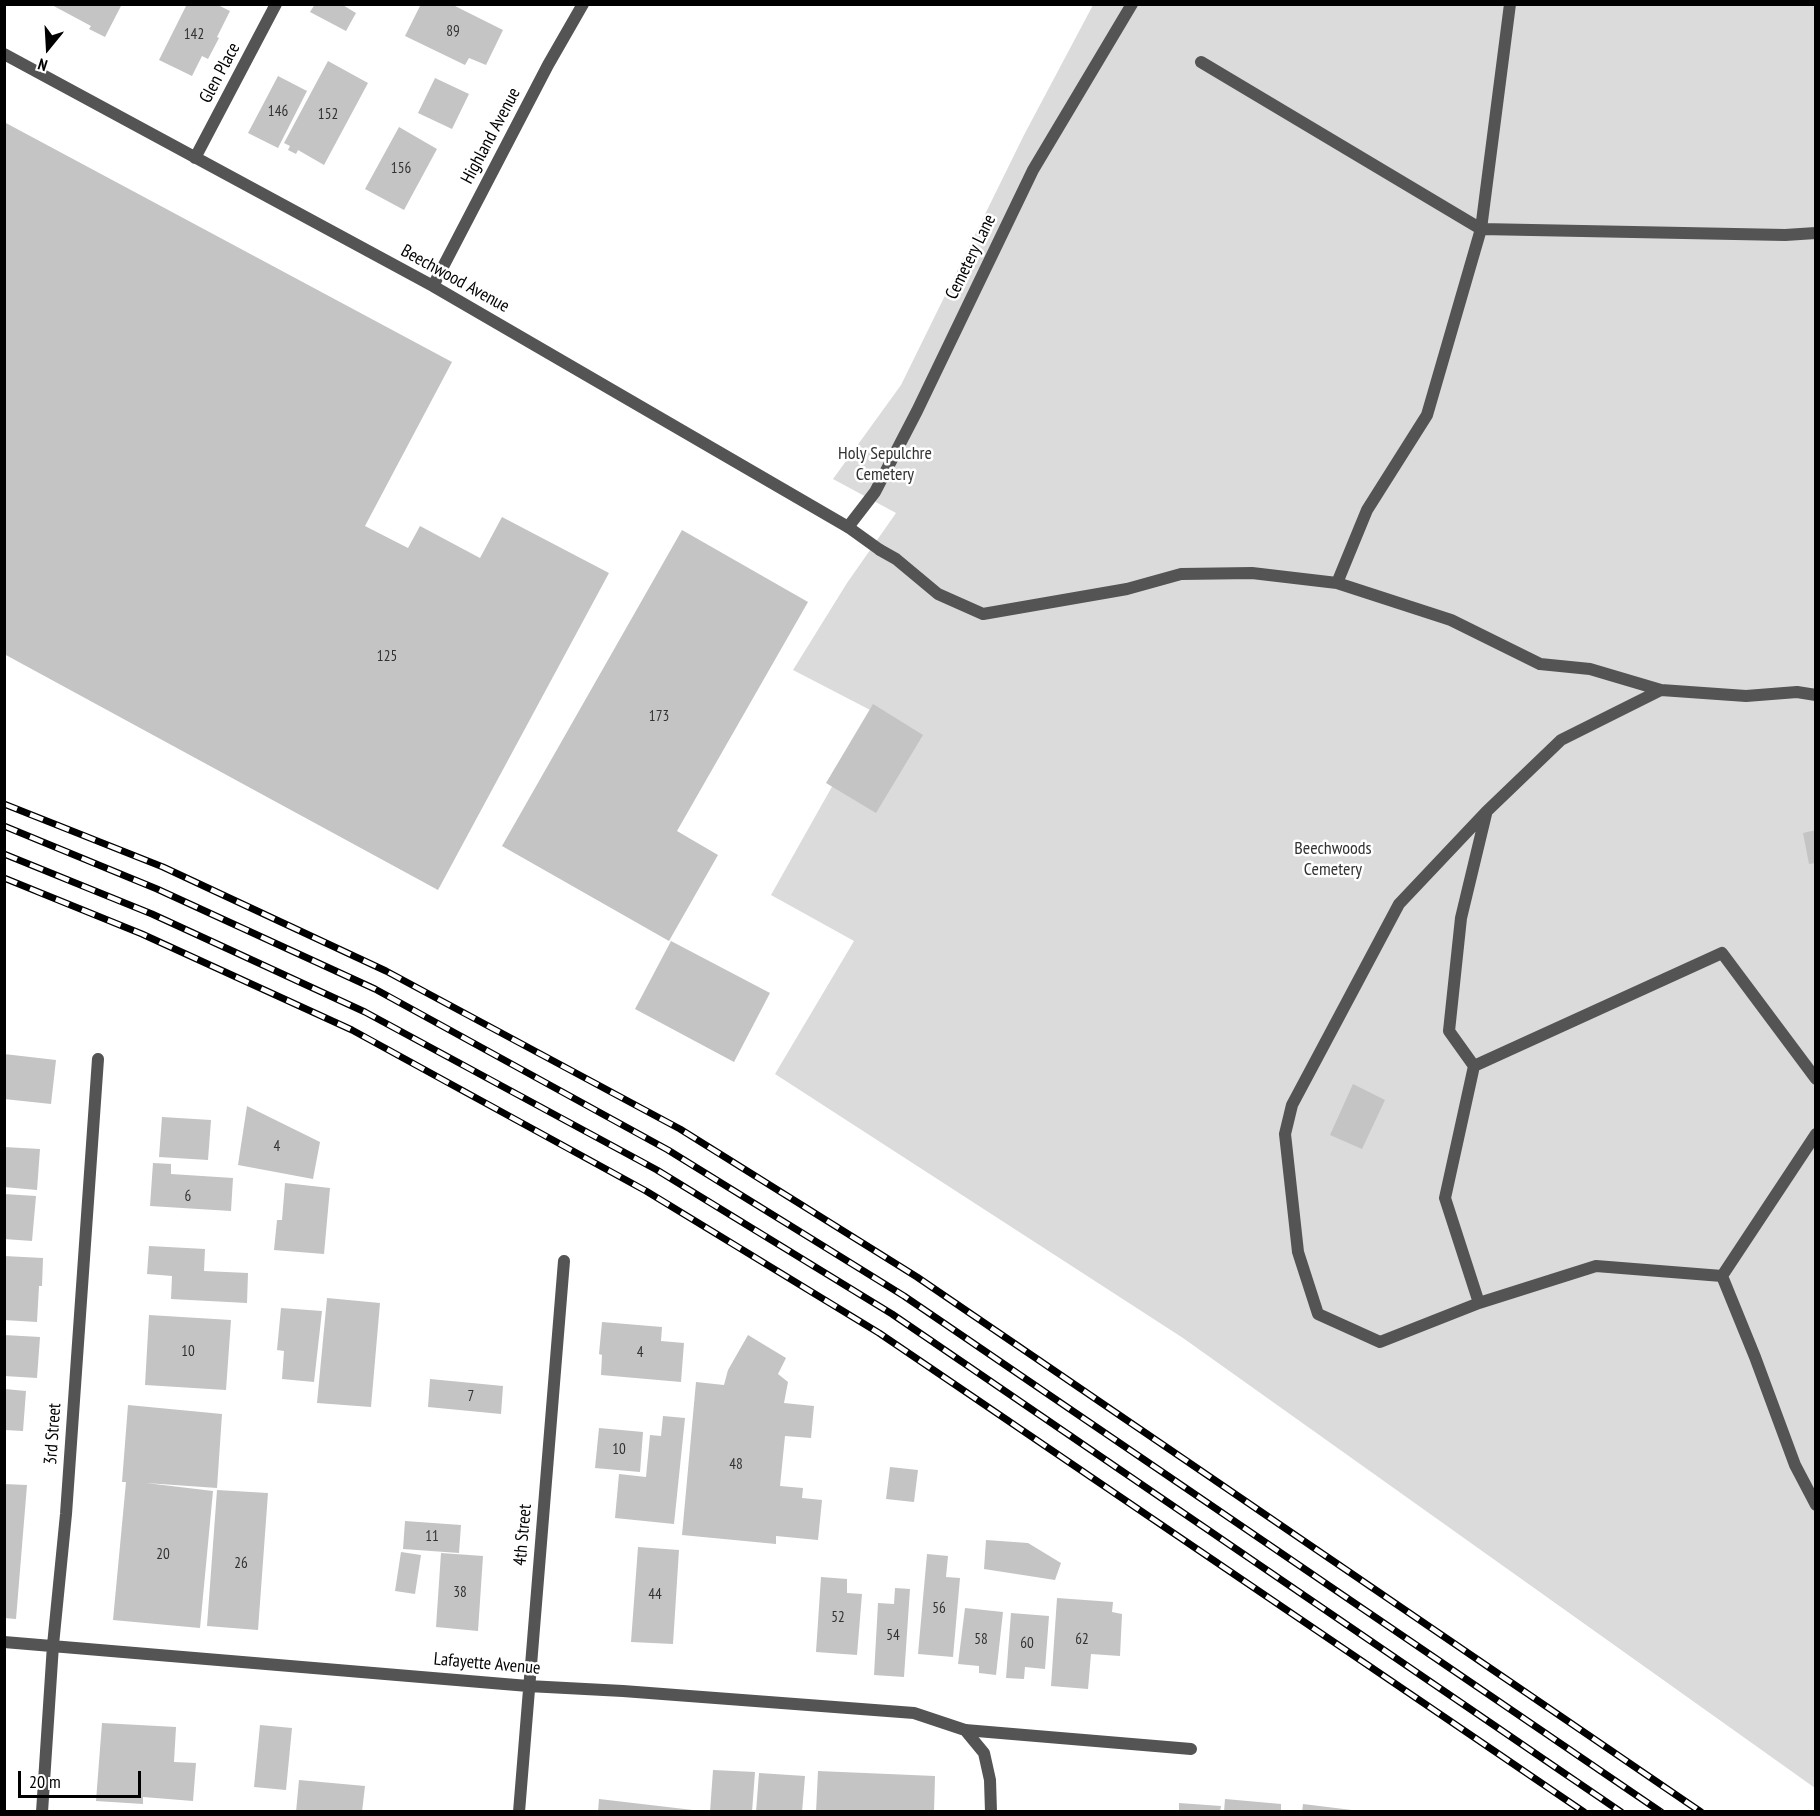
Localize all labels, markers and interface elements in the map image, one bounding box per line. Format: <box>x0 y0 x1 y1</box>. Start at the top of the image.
north arrow <box>18 18 78 78</box>
house number: 89 <box>446 23 460 41</box>
house number: 142 <box>184 26 204 44</box>
street label: Glen Place <box>195 39 245 107</box>
text: N <box>35 54 50 76</box>
street label: Highland Avenue <box>457 84 525 188</box>
house number: 146 <box>268 103 288 121</box>
house number: 152 <box>318 106 338 124</box>
house number: 156 <box>391 160 411 178</box>
street label: Cemetery Lane <box>941 211 1001 303</box>
street label: Beechwood Avenue <box>397 240 513 318</box>
park label: Holy Sepulchre Cemetery <box>838 443 932 486</box>
house number: 125 <box>377 648 397 666</box>
house number: 173 <box>649 708 669 726</box>
park label: Beechwoods Cemetery <box>1294 838 1372 880</box>
house number: 4 <box>274 1138 280 1156</box>
house number: 6 <box>185 1188 191 1206</box>
house number: 10 <box>181 1343 195 1361</box>
house number: 4 <box>637 1344 643 1362</box>
house number: 7 <box>468 1388 474 1406</box>
street label: 3rd Street <box>40 1402 66 1466</box>
house number: 10 <box>612 1441 626 1459</box>
house number: 48 <box>729 1456 743 1474</box>
street label: 4th Street <box>510 1503 536 1567</box>
house number: 11 <box>425 1528 439 1546</box>
house number: 20 <box>156 1546 170 1564</box>
house number: 26 <box>234 1555 248 1573</box>
house number: 38 <box>453 1584 467 1602</box>
house number: 44 <box>648 1586 662 1604</box>
house number: 56 <box>932 1600 946 1618</box>
house number: 52 <box>831 1609 845 1627</box>
house number: 54 <box>886 1627 900 1645</box>
house number: 58 <box>974 1631 988 1649</box>
house number: 62 <box>1075 1631 1089 1649</box>
house number: 60 <box>1020 1635 1034 1653</box>
street label: Lafayette Avenue <box>433 1649 541 1679</box>
scale bar <box>21 1759 144 1797</box>
text: 20 m <box>29 1770 61 1793</box>

